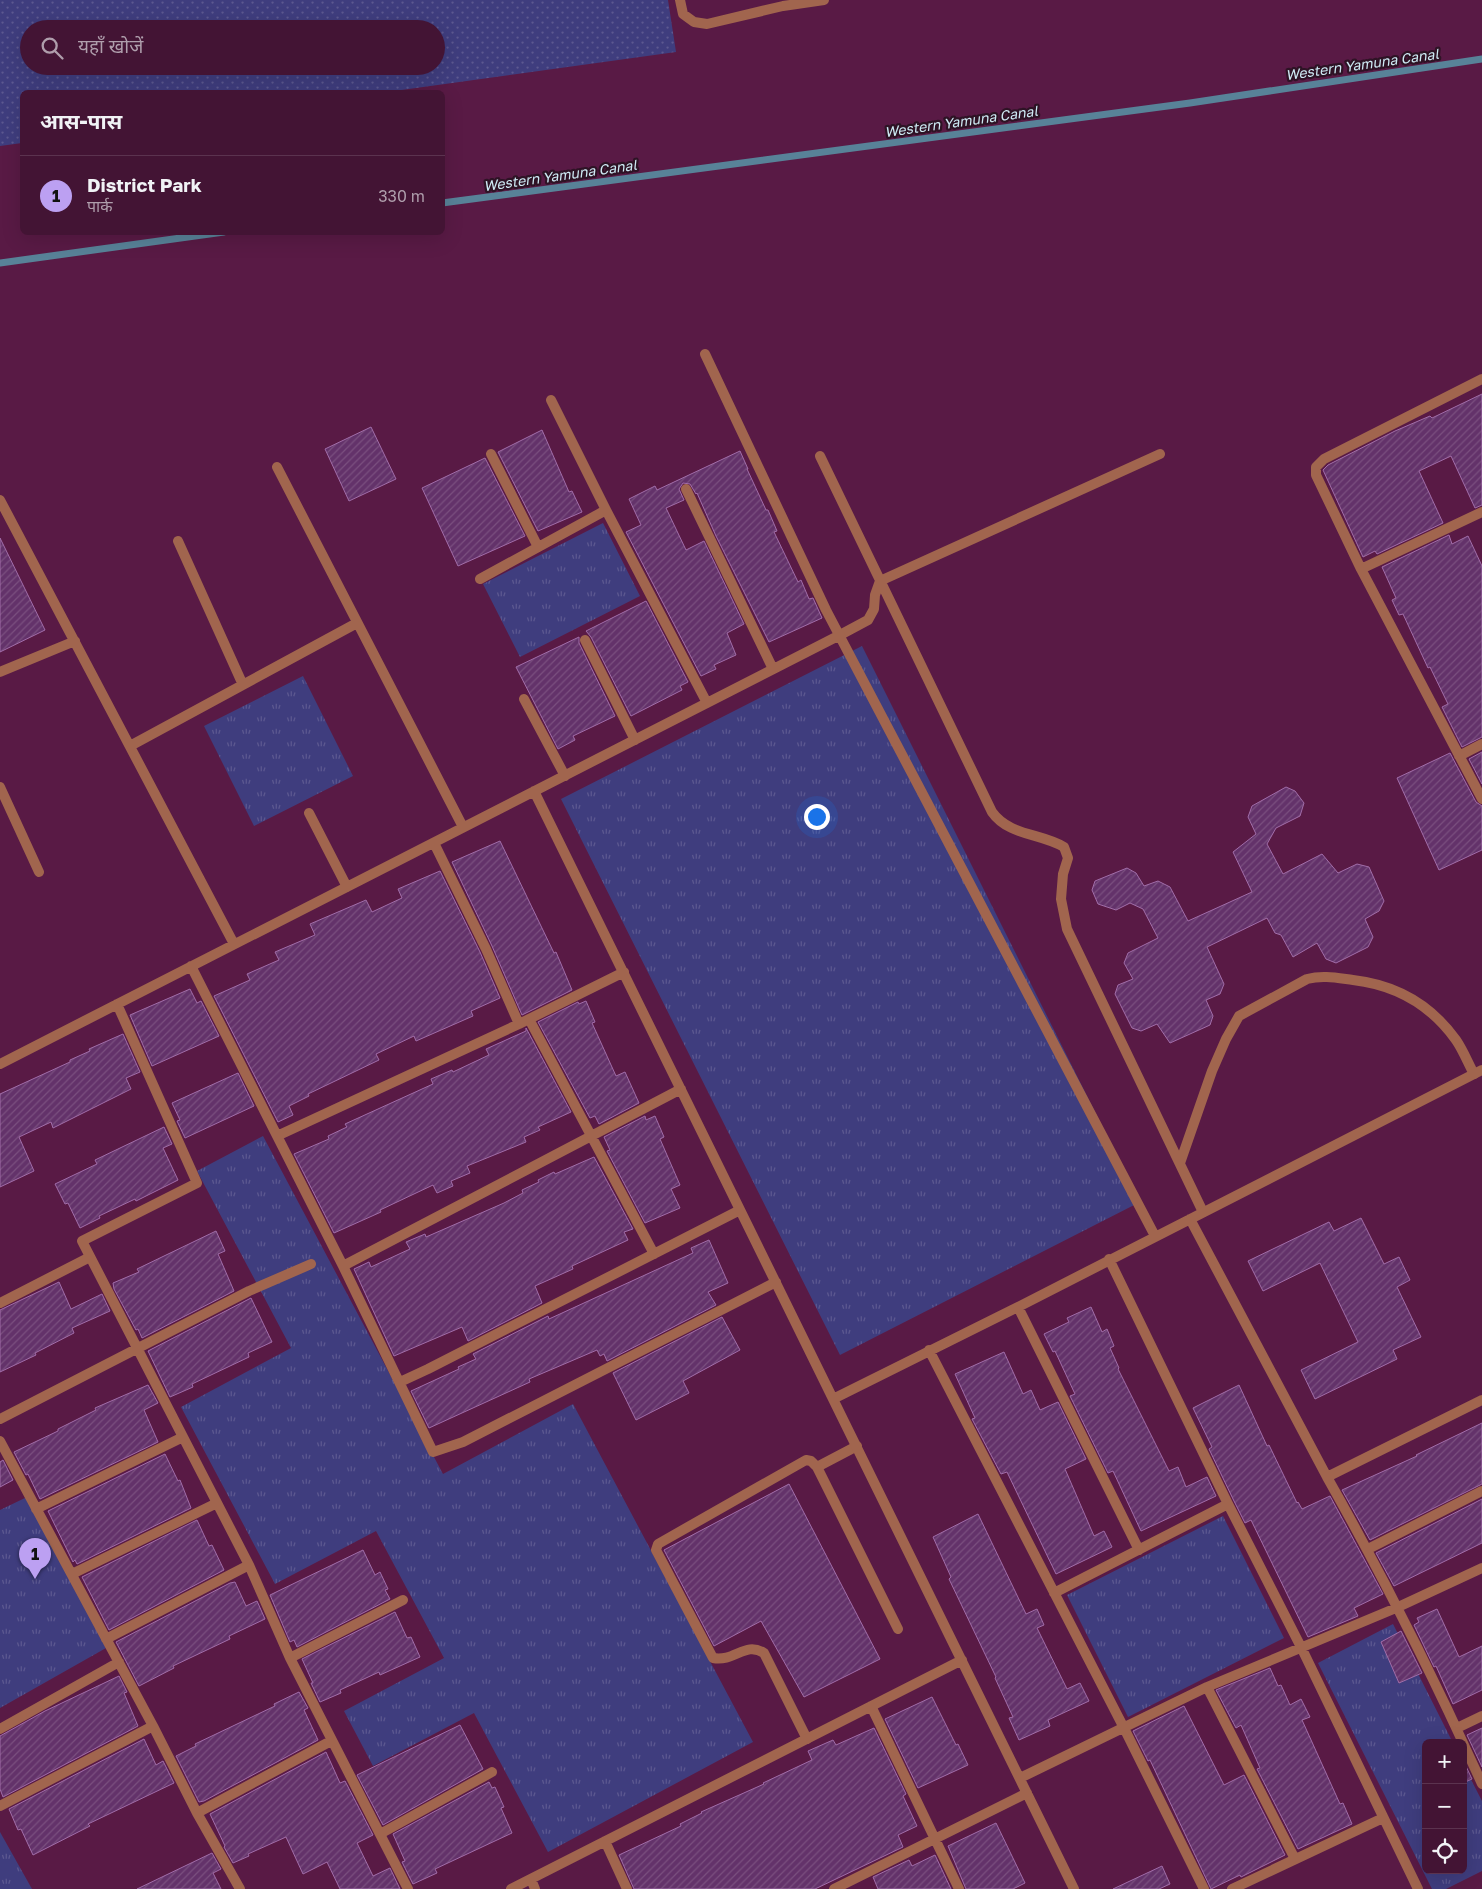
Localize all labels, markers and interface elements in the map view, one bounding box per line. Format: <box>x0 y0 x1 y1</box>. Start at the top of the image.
search box <box>20 20 445 75</box>
icon: search <box>38 34 66 62</box>
text: यहाँ खोजें <box>78 34 143 57</box>
water label: Western Yamuna Canal <box>1284 45 1440 83</box>
water label: Western Yamuna Canal <box>883 102 1039 140</box>
text: आस-पास <box>40 108 122 134</box>
water label: Western Yamuna Canal <box>482 156 638 194</box>
text: District Park <box>87 173 202 196</box>
text: 1 <box>52 186 60 206</box>
text: 330 m <box>378 186 425 206</box>
text: पार्क <box>87 196 113 216</box>
your location <box>804 804 830 830</box>
pin: 1 <box>19 1538 51 1579</box>
map controls <box>1422 1739 1467 1874</box>
button: + <box>1422 1739 1467 1784</box>
button: − <box>1422 1784 1467 1829</box>
button: locate <box>1422 1829 1467 1874</box>

